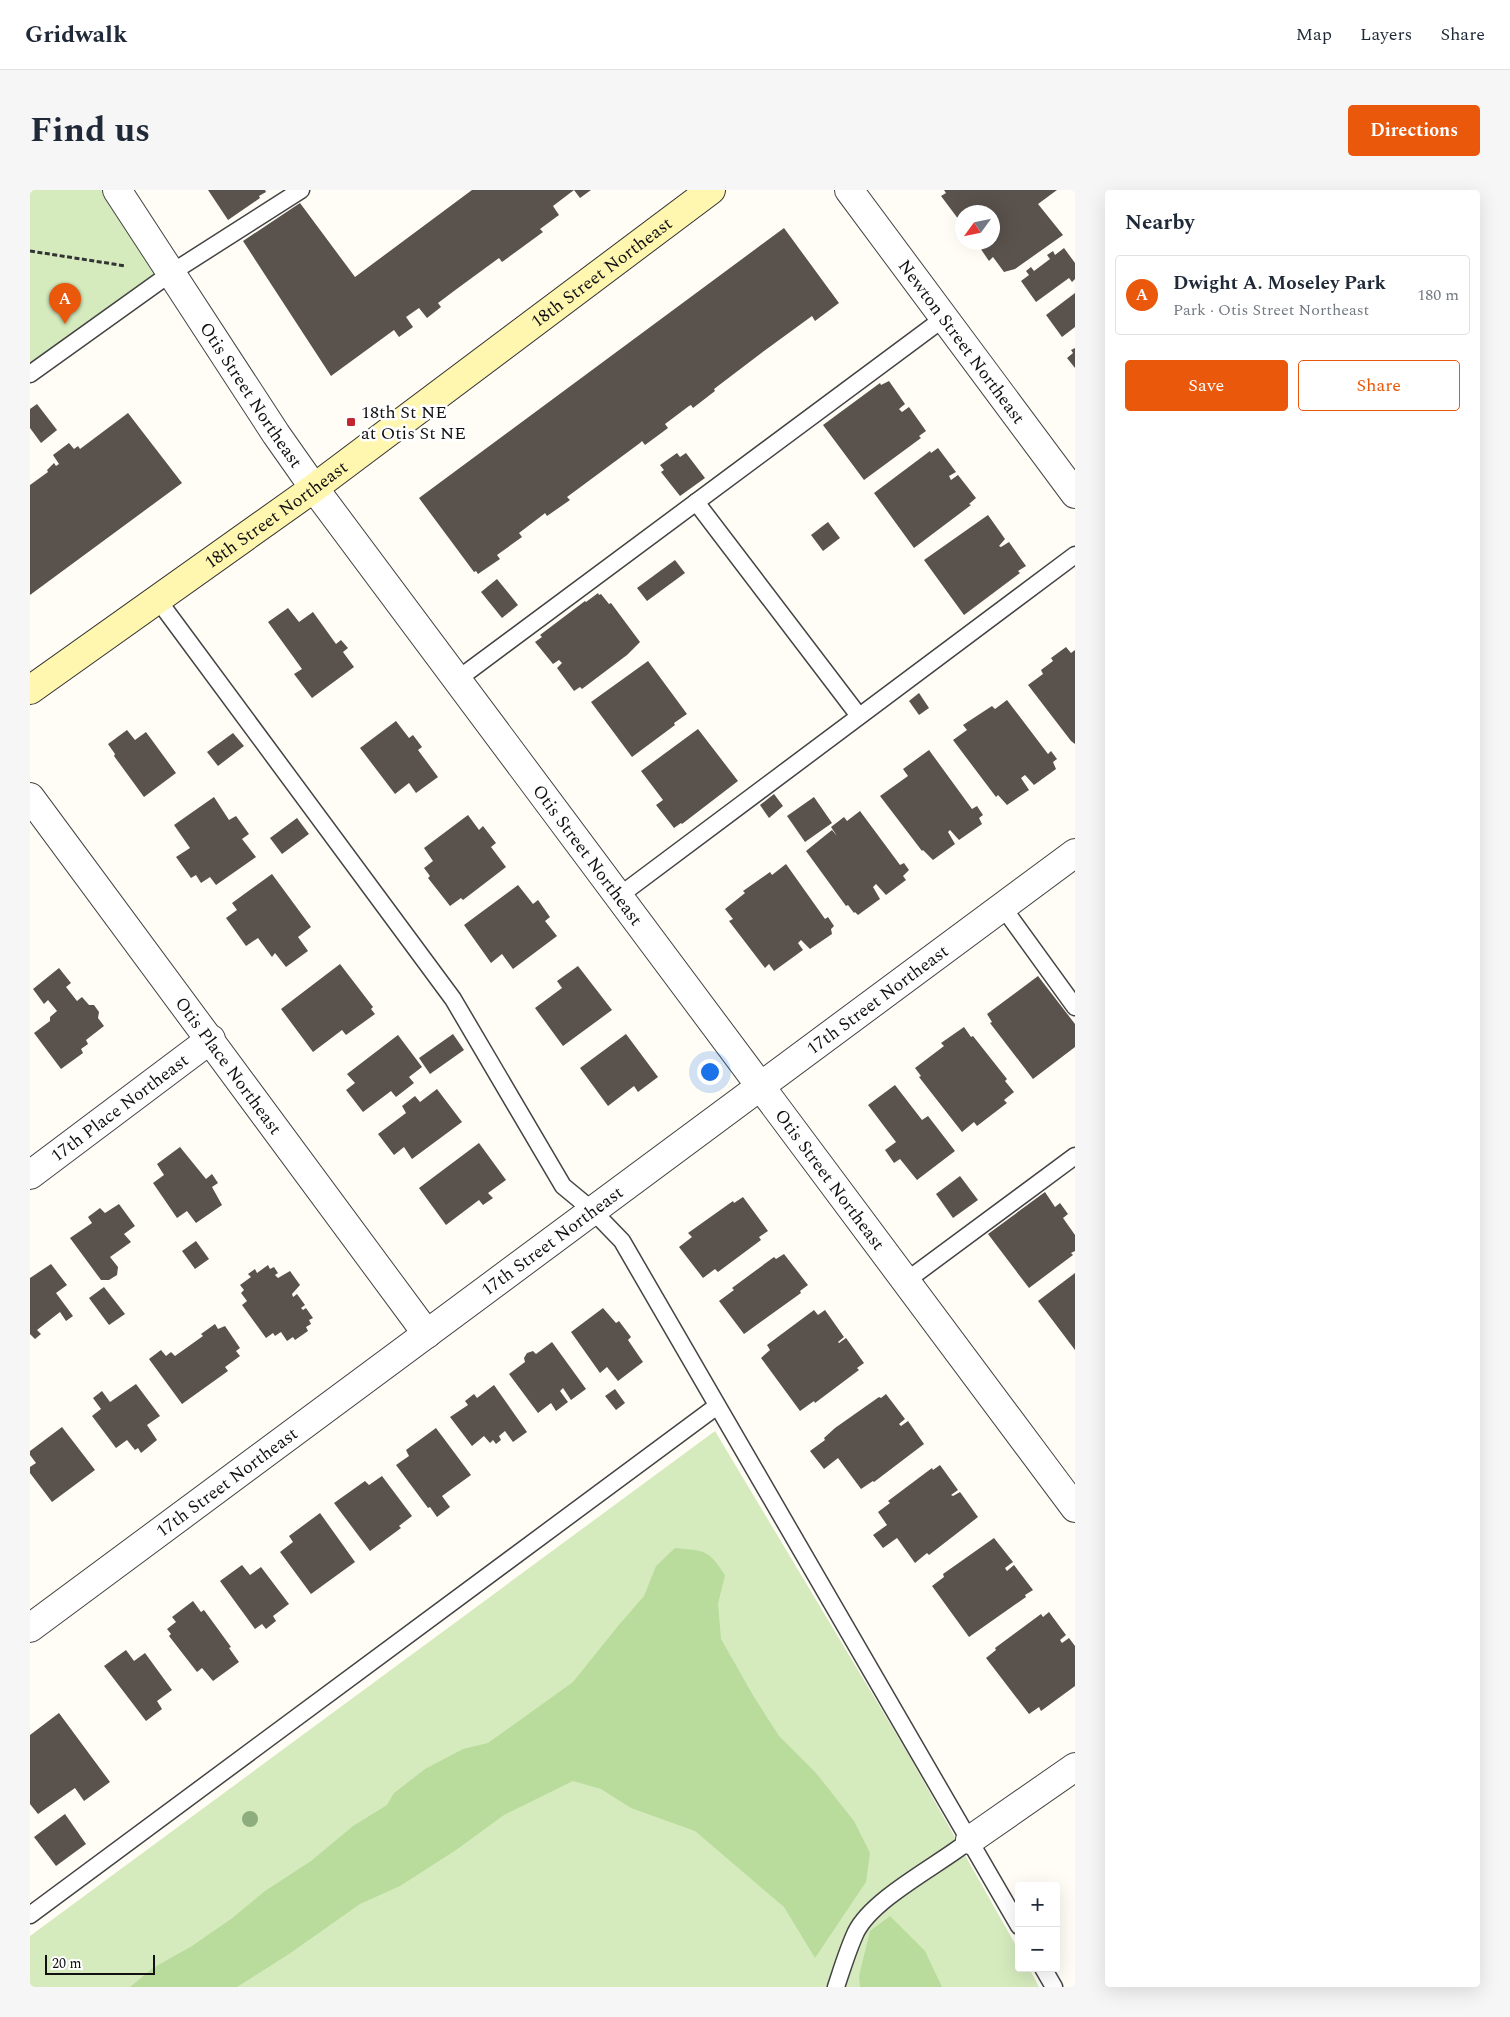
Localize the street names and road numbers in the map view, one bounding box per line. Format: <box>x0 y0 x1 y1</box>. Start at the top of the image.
street label: 18th Street Northeast <box>525 210 678 334</box>
street label: Newton Street Northeast <box>891 254 1032 430</box>
street label: Otis Street Northeast <box>193 317 309 474</box>
street label: 18th Street Northeast <box>199 454 353 575</box>
street label: Otis Street Northeast <box>526 779 649 931</box>
street label: 17th Street Northeast <box>801 938 954 1061</box>
street label: Otis Place Northeast <box>168 991 289 1140</box>
street label: 17th Place Northeast <box>45 1047 194 1169</box>
street label: Otis Street Northeast <box>768 1103 892 1256</box>
street label: 17th Street Northeast <box>475 1179 629 1303</box>
street label: 17th Street Northeast <box>150 1420 303 1544</box>

